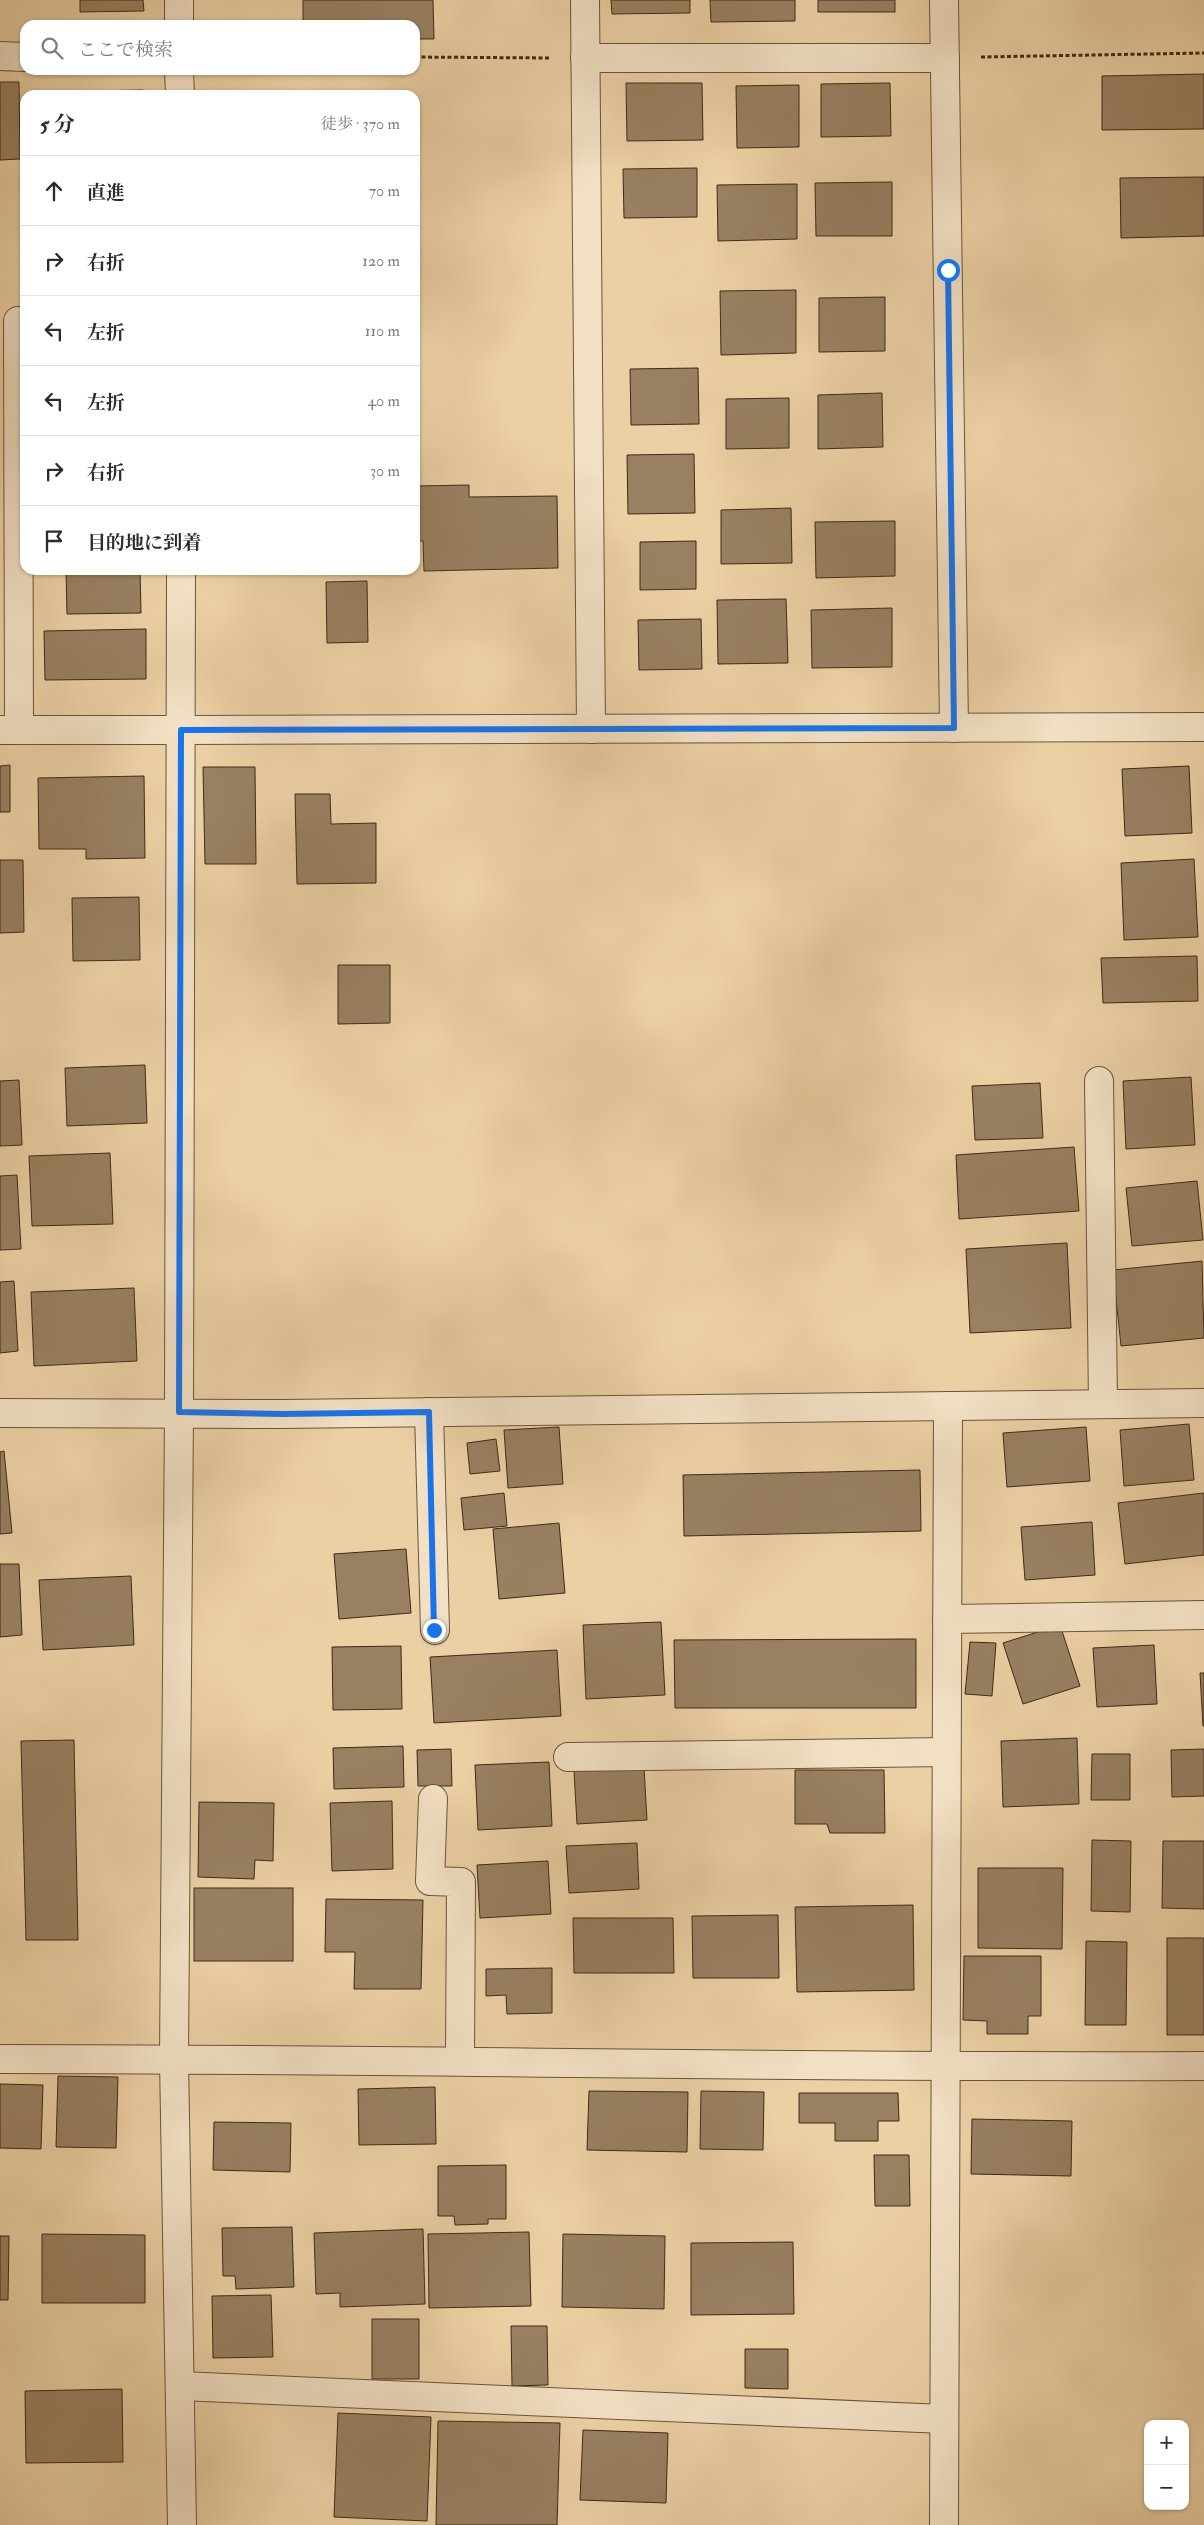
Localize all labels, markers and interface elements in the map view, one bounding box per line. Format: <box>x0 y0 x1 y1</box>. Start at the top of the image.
search box <box>20 20 420 75</box>
icon: search <box>38 34 66 62</box>
text: ここで検索 <box>78 38 173 62</box>
text: 5 分 <box>40 111 75 138</box>
text: 徒歩 · 370 m <box>321 114 400 134</box>
icon: ahead <box>40 177 68 205</box>
text: 直進 <box>87 181 125 205</box>
text: 70 m <box>369 181 400 201</box>
icon: right <box>40 247 68 275</box>
text: 右折 <box>87 251 125 275</box>
text: 120 m <box>362 251 400 271</box>
route start <box>937 259 960 282</box>
icon: left <box>40 317 68 345</box>
text: 左折 <box>87 321 125 345</box>
text: 110 m <box>365 321 400 341</box>
icon: left <box>40 387 68 415</box>
text: 左折 <box>87 391 125 415</box>
text: 40 m <box>367 391 400 411</box>
icon: right <box>40 457 68 485</box>
text: 右折 <box>87 461 125 485</box>
text: 30 m <box>370 461 400 481</box>
icon: arrive <box>40 527 68 555</box>
text: 目的地に到着 <box>87 531 201 555</box>
route end <box>423 1619 446 1642</box>
map controls <box>1144 2420 1189 2510</box>
button: + <box>1144 2420 1189 2465</box>
button: − <box>1144 2465 1189 2510</box>

